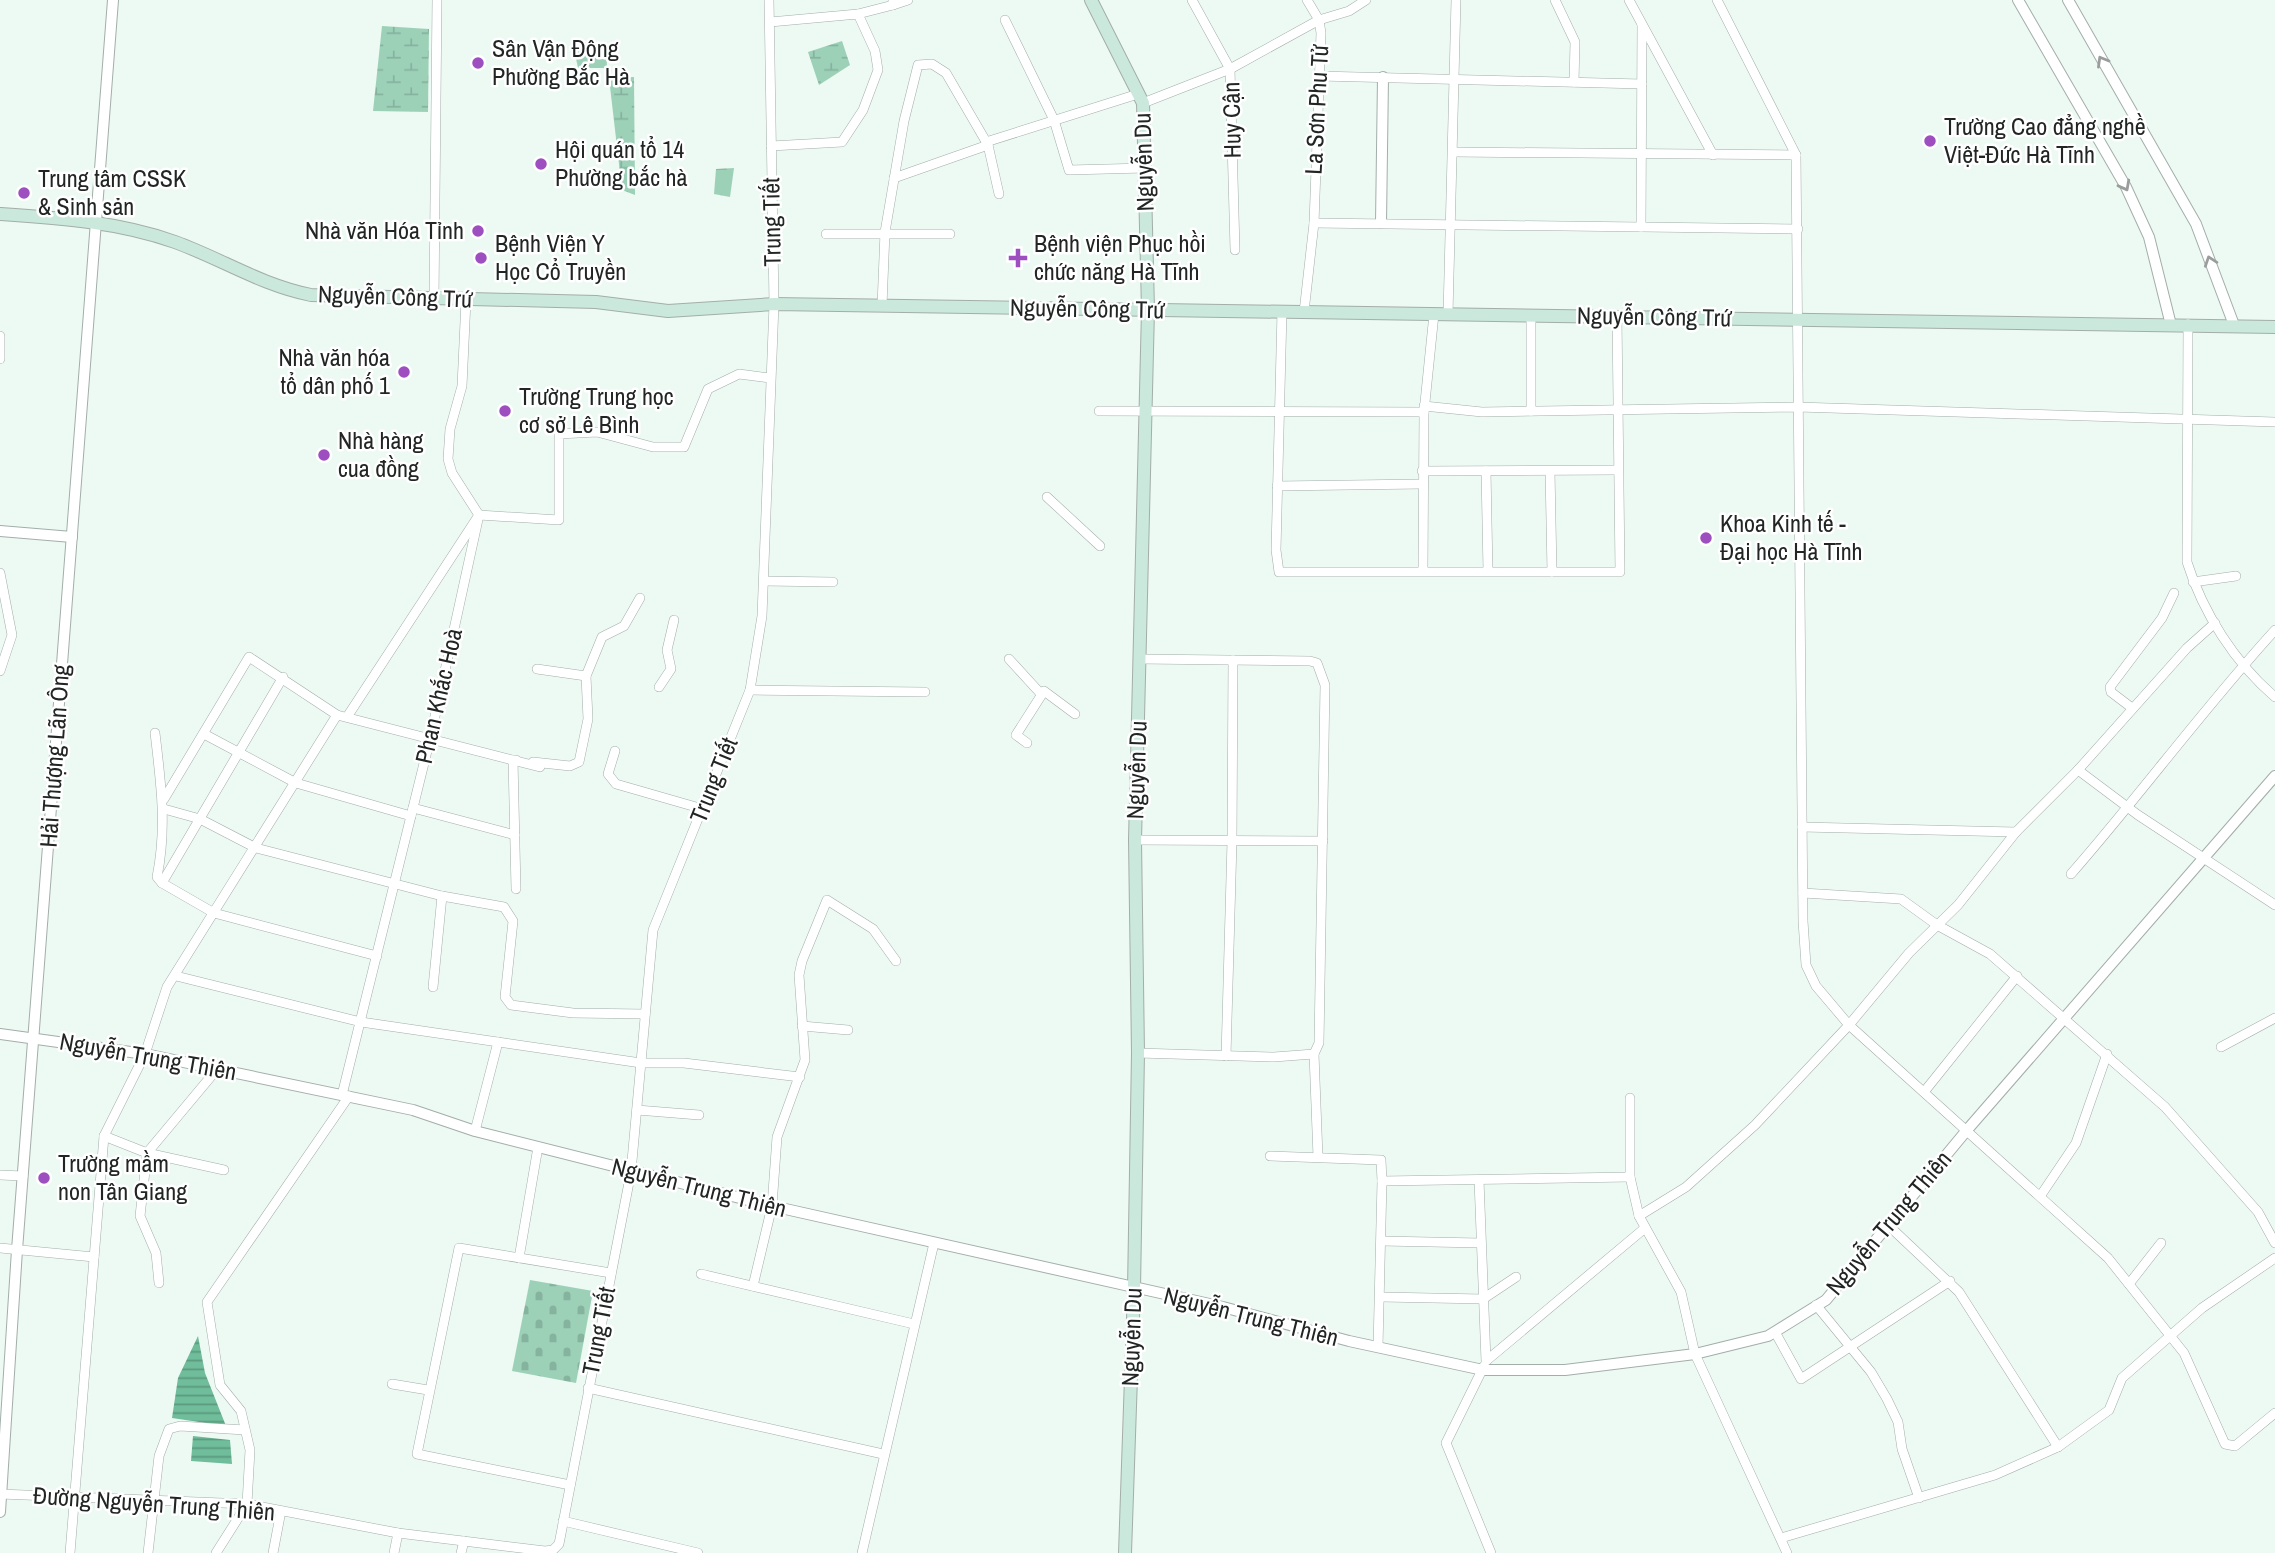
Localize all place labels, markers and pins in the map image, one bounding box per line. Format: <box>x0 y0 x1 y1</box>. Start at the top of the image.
place label: Sân Vận Động Phường Bắc Hà <box>492 32 630 92</box>
marker: Sân Vận Động Phường Bắc Hà <box>470 55 486 71</box>
place label: Trường Cao đẳng nghề Việt-Đức Hà Tĩnh <box>1944 110 2146 170</box>
place label: Hội quán tổ 14 Phường bắc hà <box>555 133 687 193</box>
marker: Trường Cao đẳng nghề Việt-Đức Hà Tĩnh <box>1922 133 1938 149</box>
marker: Hội quán tổ 14 Phường bắc hà <box>533 156 549 172</box>
place label: Trung tâm CSSK & Sinh sản <box>38 162 186 222</box>
marker: Trung tâm CSSK & Sinh sản <box>16 185 32 201</box>
place label: Nhà văn Hóa Tỉnh <box>305 214 464 246</box>
marker: Nhà văn Hóa Tỉnh <box>470 223 486 239</box>
place label: Bệnh Viện Y Học Cổ Truyền <box>495 227 626 287</box>
place label: Bệnh viện Phục hồi chức năng Hà Tĩnh <box>1034 227 1206 287</box>
marker: Bệnh viện Phục hồi chức năng Hà Tĩnh <box>1008 248 1028 268</box>
marker: Bệnh Viện Y Học Cổ Truyền <box>473 250 489 266</box>
place label: Nhà văn hóa tổ dân phố 1 <box>278 341 390 401</box>
marker: Nhà văn hóa tổ dân phố 1 <box>396 364 412 380</box>
place label: Trường Trung học cơ sở Lê Bình <box>519 380 674 440</box>
marker: Trường Trung học cơ sở Lê Bình <box>497 403 513 419</box>
place label: Nhà hàng cua đồng <box>338 424 423 484</box>
marker: Nhà hàng cua đồng <box>316 447 332 463</box>
place label: Khoa Kinh tế - Đại học Hà Tĩnh <box>1720 507 1863 567</box>
marker: Khoa Kinh tế - Đại học Hà Tĩnh <box>1698 530 1714 546</box>
place label: Trường mầm non Tân Giang <box>58 1147 187 1207</box>
marker: Trường mầm non Tân Giang <box>36 1170 52 1186</box>

